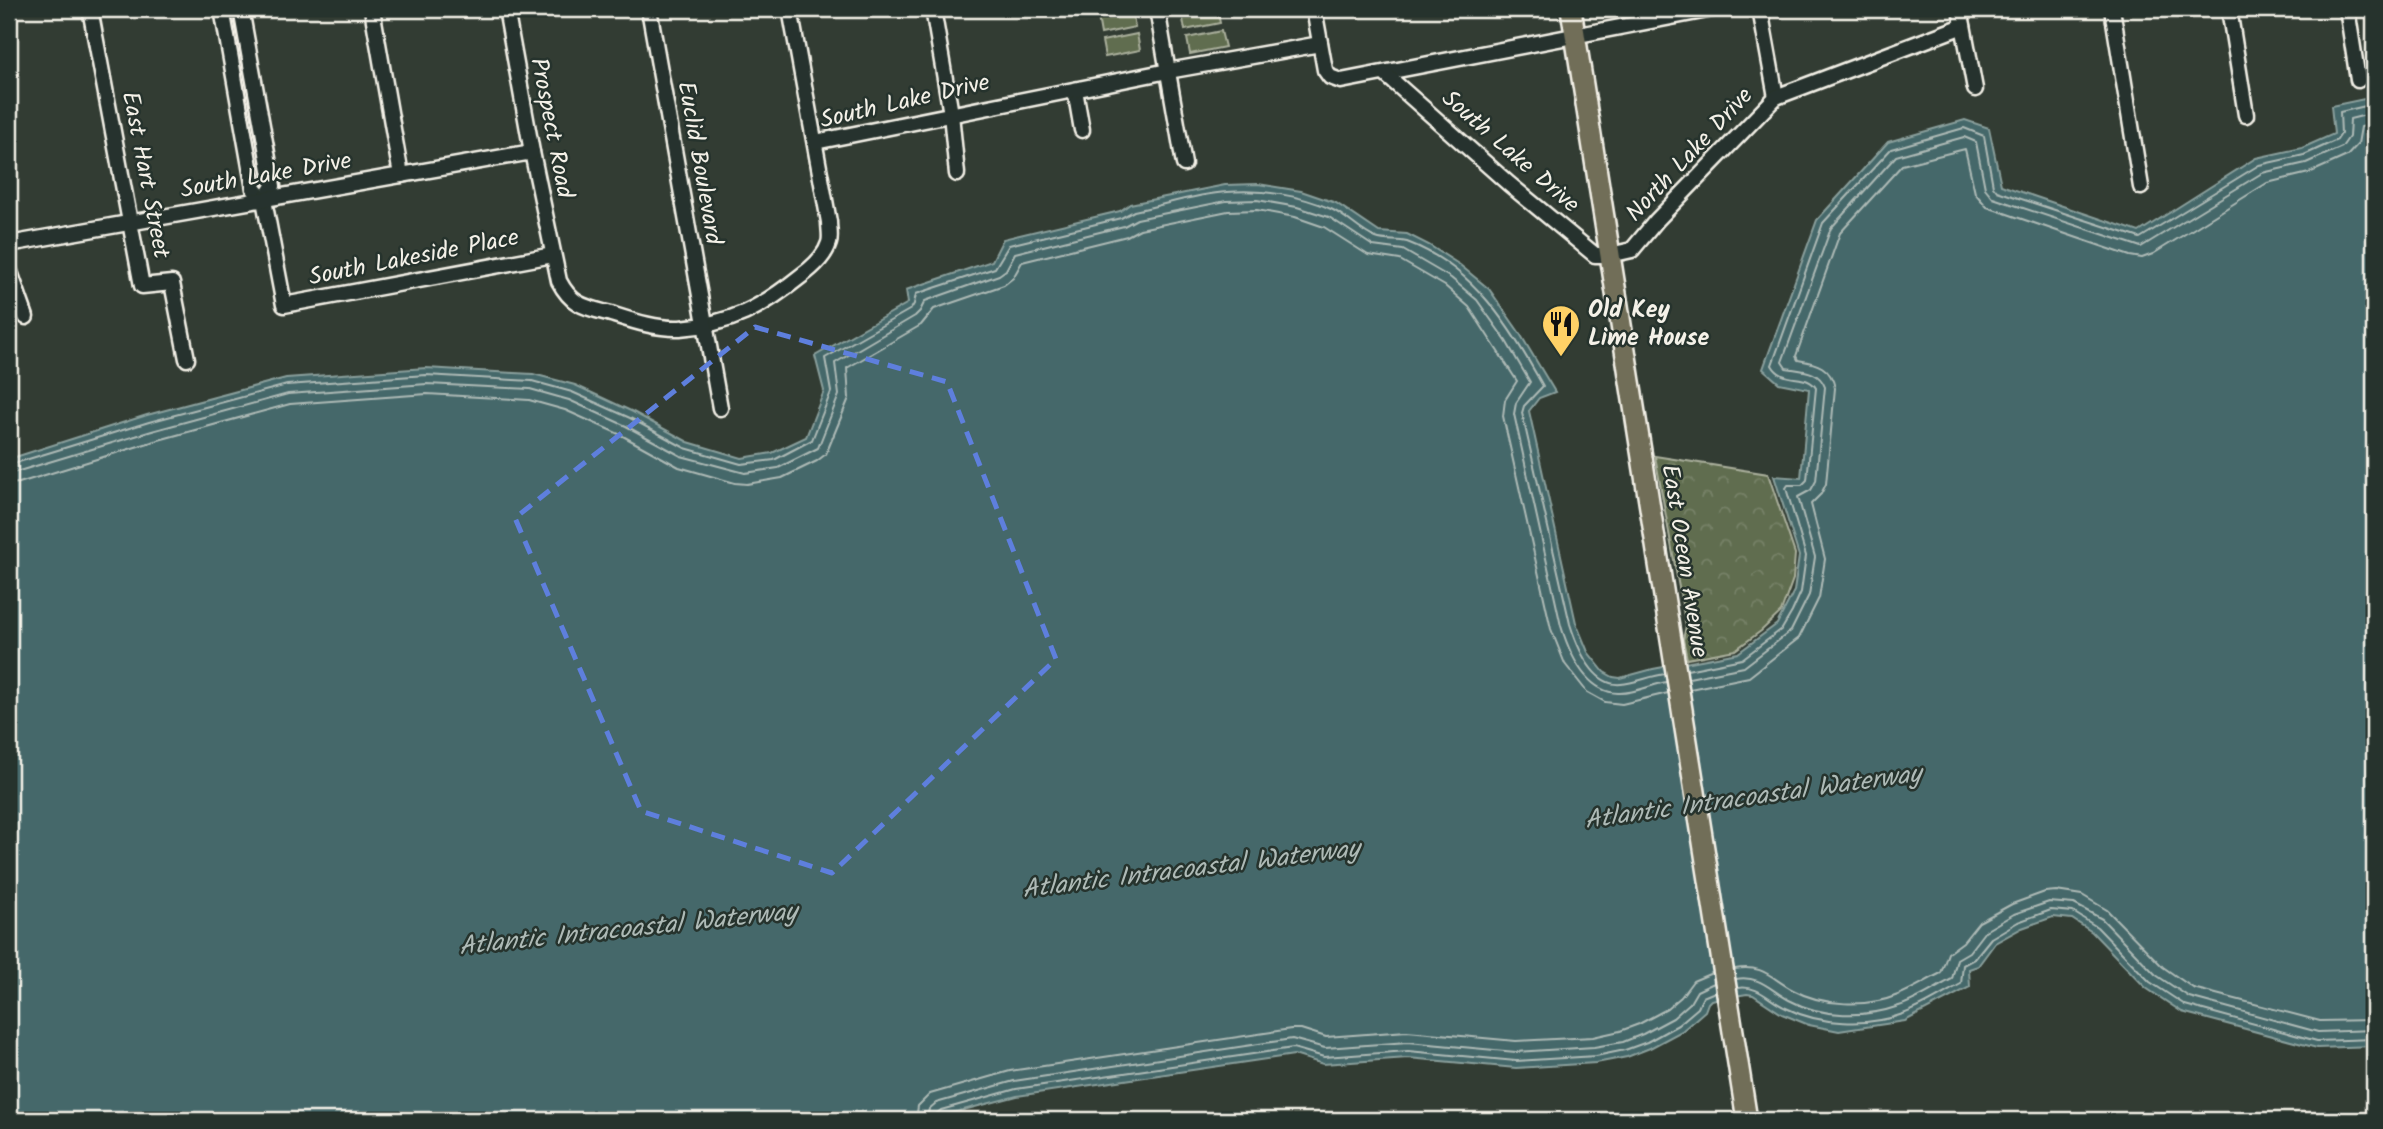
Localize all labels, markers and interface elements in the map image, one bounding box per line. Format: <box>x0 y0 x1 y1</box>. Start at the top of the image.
street label: Prospect Road <box>518 55 584 202</box>
street label: South Lake Drive <box>816 63 994 140</box>
street label: Euclid Boulevard <box>665 78 733 249</box>
street label: North Lake Drive <box>1617 78 1763 232</box>
street label: South Lake Drive <box>1432 81 1588 224</box>
street label: East Hart Street <box>110 88 180 263</box>
street label: South Lake Drive <box>177 142 355 210</box>
street label: South Lakeside Place <box>306 218 523 297</box>
place label: Old Key Lime House <box>1588 291 1709 358</box>
restaurant icon: Old Key Lime House <box>1540 303 1582 358</box>
street label: East Ocean Avenue <box>1649 462 1719 661</box>
water label: Atlantic Intracoastal Waterway <box>1582 753 1928 842</box>
water label: Atlantic Intracoastal Waterway <box>1020 828 1366 912</box>
water label: Atlantic Intracoastal Waterway <box>457 891 803 969</box>

